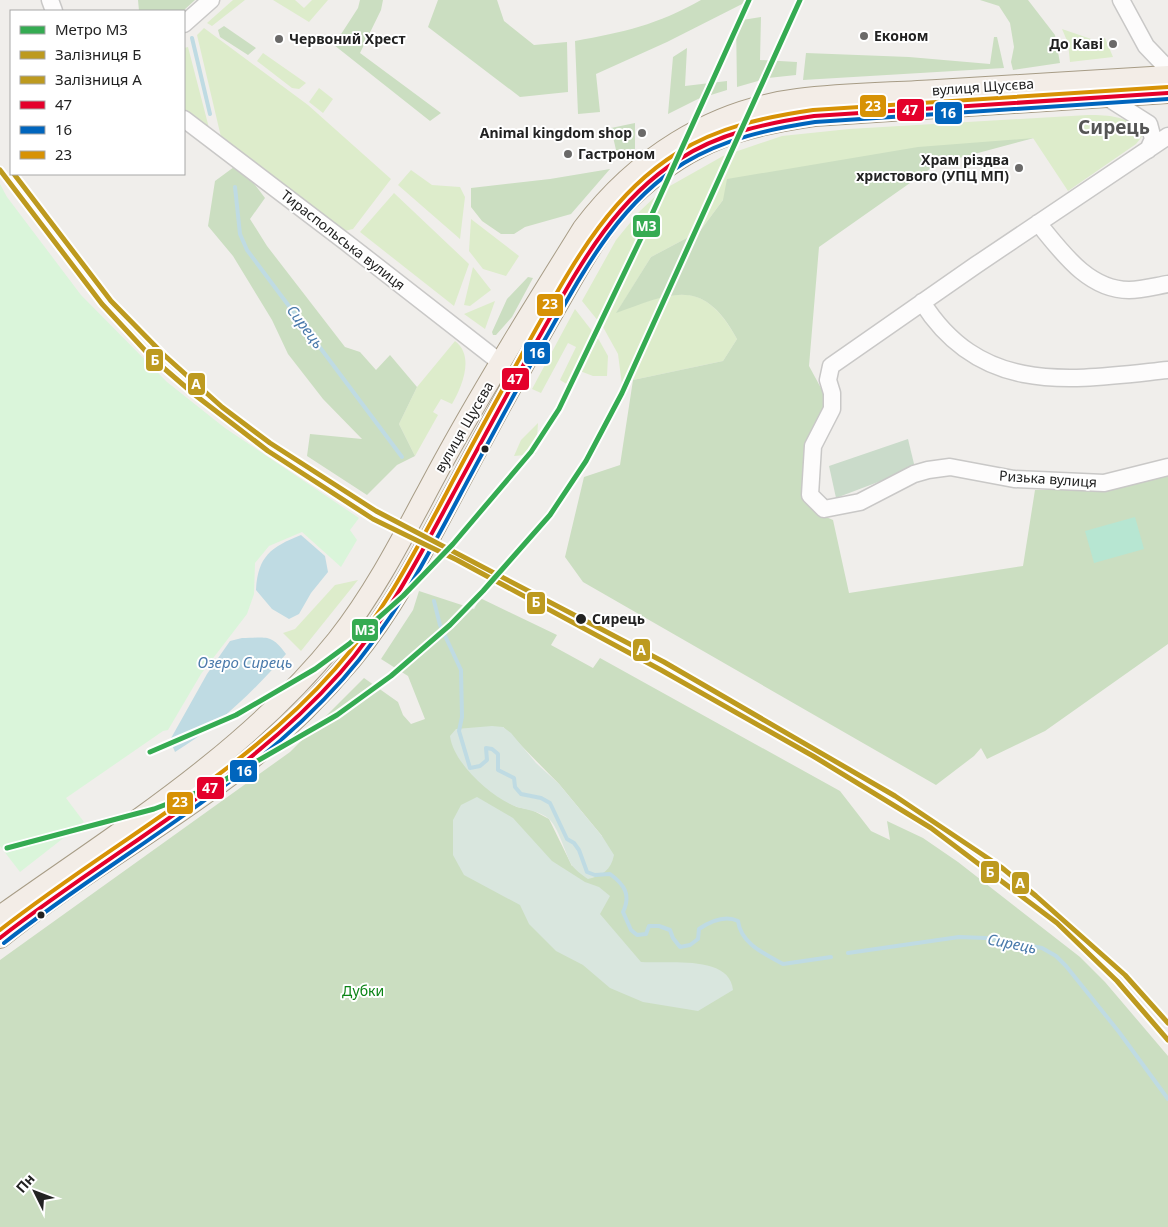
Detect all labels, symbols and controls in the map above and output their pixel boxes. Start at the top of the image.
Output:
legend [10,10,185,175]
text: Метро M3 [55,19,128,39]
place label: Економ [874,26,929,45]
place label: Червоний Хрест [289,29,406,48]
marker: Економ [858,30,870,42]
marker: Червоний Хрест [273,33,285,45]
place label: До Каві [1049,34,1103,53]
marker: До Каві [1107,38,1119,50]
text: Залізниця Б [55,44,141,64]
text: Залізниця A [55,69,142,89]
street label: вулиця Щусєва [931,73,1035,100]
text: 47 [55,94,72,114]
line badge: 23 [859,94,887,118]
text: 23 [865,96,881,115]
line badge: 47 [896,98,925,122]
text: 47 [902,100,918,119]
line badge: 16 [934,101,963,125]
text: 16 [940,103,956,122]
district label: Сирець [1078,114,1150,140]
text: 16 [55,119,72,139]
place label: Animal kingdom shop [480,123,632,142]
marker: Animal kingdom shop [636,127,648,139]
text: 23 [55,144,72,164]
place label: Гастроном [578,144,655,163]
marker: Гастроном [562,148,574,160]
place label: Храм різдва христового (УПЦ МП) [856,150,1009,185]
marker: Храм різдва христового (УПЦ МП) [1013,162,1025,174]
street label: Тираспольська вулиця [277,185,409,294]
line badge: M3 [632,214,661,238]
text: M3 [635,216,657,235]
line badge: 23 [536,293,564,317]
text: 23 [542,294,558,313]
water label: Сирець [283,301,329,352]
line badge: 16 [523,341,551,365]
text: 16 [529,343,545,362]
line badge: Б [145,348,164,372]
text: Б [150,350,160,369]
line badge: 47 [501,367,530,391]
text: 47 [507,369,523,388]
line badge: A [187,372,206,396]
text: A [191,374,201,393]
street label: вулиця Щусєва [430,378,497,476]
unlabelled marker [480,444,490,454]
street label: Ризька вулиця [999,466,1098,491]
line badge: Б [526,591,546,615]
text: Б [531,592,541,611]
place label: Сирець [592,609,645,628]
marker: Сирець [574,612,588,626]
line badge: M3 [351,618,379,642]
text: M3 [354,620,376,639]
line badge: A [632,638,651,662]
text: A [636,640,646,659]
water label: Озеро Сирець [197,652,293,672]
line badge: 16 [229,759,258,783]
text: 16 [236,761,252,780]
line badge: 47 [196,776,225,800]
text: 47 [202,778,218,797]
line badge: 23 [166,791,194,815]
text: 23 [172,792,188,811]
line badge: Б [980,860,1000,884]
text: Б [985,862,995,881]
line badge: A [1011,871,1030,895]
text: A [1015,873,1025,892]
unlabelled marker [36,910,46,920]
water label: Сирець [986,928,1039,958]
park label: Дубки [342,981,384,1000]
north arrow [10,1167,60,1217]
text: Пн [11,1169,39,1197]

